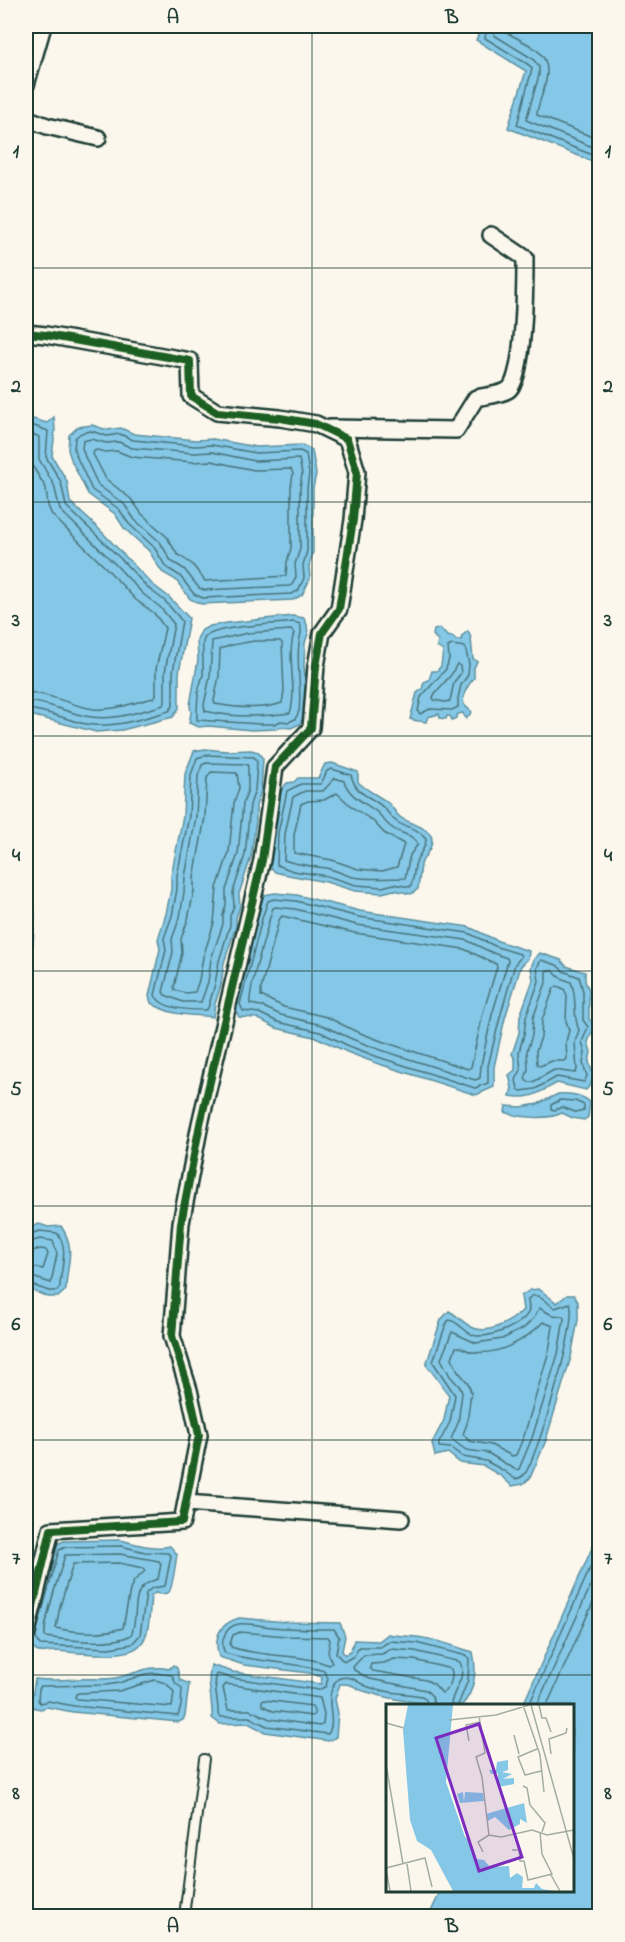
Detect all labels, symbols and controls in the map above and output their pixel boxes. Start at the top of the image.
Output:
text: A [167,4,179,33]
text: B [444,4,459,33]
text: 1 [13,138,20,167]
text: 1 [605,138,612,167]
text: 2 [10,373,21,402]
text: 2 [602,373,613,402]
text: 3 [11,607,20,636]
text: 3 [603,607,612,636]
text: 4 [12,842,21,871]
text: 4 [604,842,613,871]
text: 5 [10,1076,22,1105]
text: 5 [602,1076,614,1105]
text: 6 [12,1311,21,1340]
text: 6 [604,1311,613,1340]
text: 7 [12,1545,21,1574]
text: 7 [604,1545,613,1574]
inset map [386,1704,574,1891]
text: 8 [11,1780,20,1809]
text: 8 [603,1780,612,1809]
text: A [167,1913,179,1942]
text: B [444,1913,459,1942]

